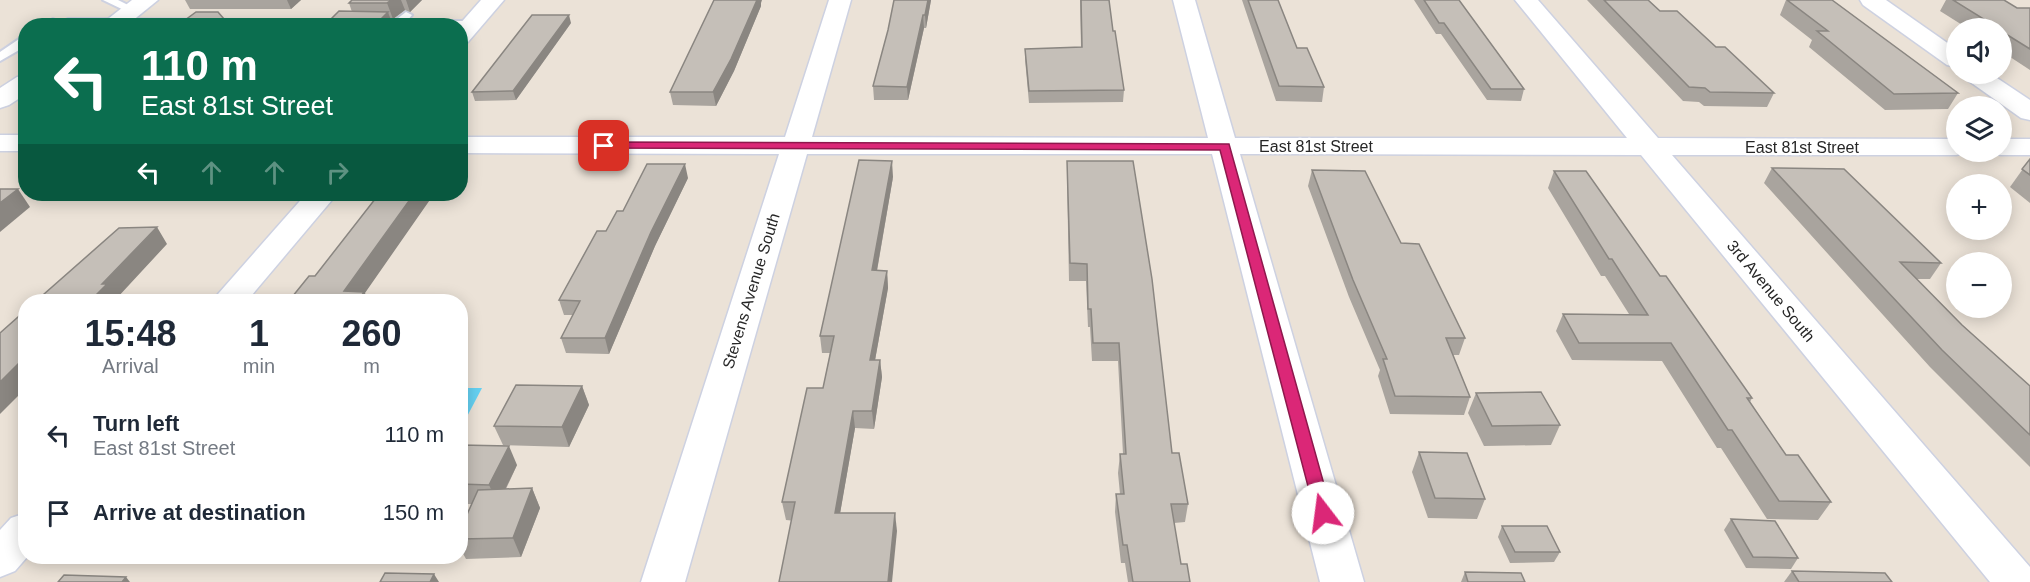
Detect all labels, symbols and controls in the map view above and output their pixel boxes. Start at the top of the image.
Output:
map controls [1946,18,2012,318]
button: sound [1946,18,2012,84]
icon: left [42,42,120,120]
text: 110 m [141,42,258,89]
text: East 81st Street [141,91,333,121]
button: layers [1946,96,2012,162]
pin [578,120,629,171]
icon: arrive [587,129,620,162]
street label: East 81st Street [1259,138,1373,155]
street label: East 81st Street [1745,139,1859,156]
icon: left [132,156,165,189]
icon: ahead [195,156,228,189]
icon: ahead [258,156,291,189]
icon: right [321,156,354,189]
button: + [1946,174,2012,240]
street label: Stevens Avenue South [719,211,783,371]
street label: 3rd Avenue South [1724,237,1818,345]
button: − [1946,252,2012,318]
text: 15:48 [84,313,176,354]
text: 1 [249,313,269,354]
text: 260 [341,313,402,354]
text: Arrival [102,355,159,377]
text: min [243,355,275,377]
text: m [363,355,380,377]
text: Turn left [93,411,179,436]
icon: left [42,419,75,452]
text: 110 m [384,422,444,447]
text: East 81st Street [93,437,235,459]
position arrow [1291,481,1355,545]
icon: arrive [42,497,75,530]
text: Arrive at destination [93,500,306,525]
text: 150 m [383,500,444,525]

